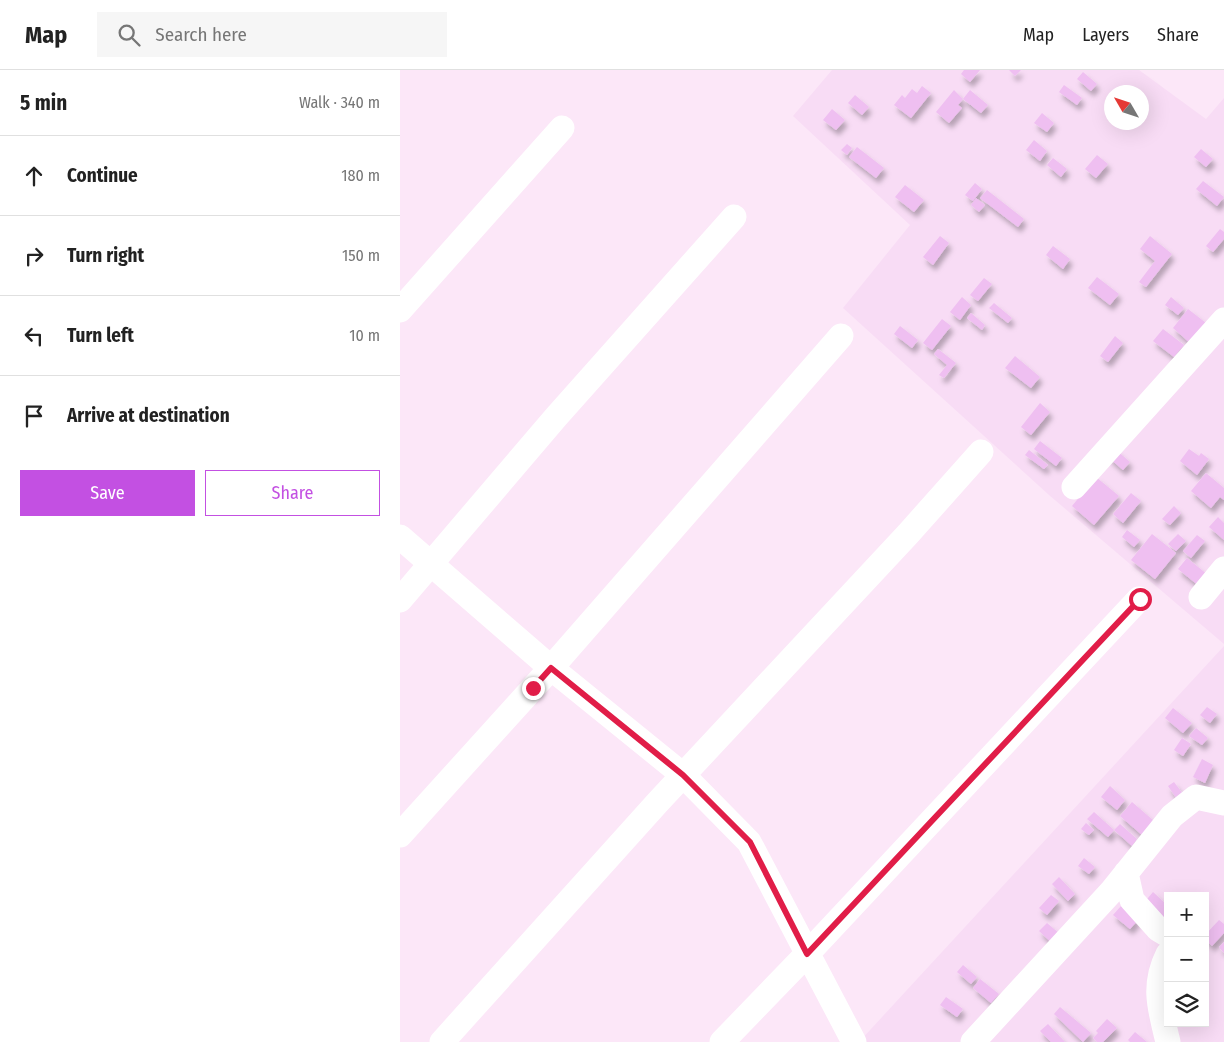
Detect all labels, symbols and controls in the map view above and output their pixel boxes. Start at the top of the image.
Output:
search box [97,12,447,57]
text: Map [25,21,67,49]
icon: search [115,21,143,49]
text: Search here [155,23,247,46]
text: Map [1023,24,1054,46]
text: Layers [1082,24,1129,46]
text: Share [1157,24,1199,46]
north arrow [1104,85,1149,130]
text: 5 min [20,90,67,116]
text: Walk · 340 m [299,93,380,112]
icon: ahead [20,162,48,190]
text: Continue [67,164,138,187]
text: 180 m [341,166,380,185]
icon: right [20,242,48,270]
text: Turn right [67,244,144,267]
text: 150 m [342,246,380,265]
icon: left [20,322,48,350]
text: Turn left [67,324,134,347]
text: 10 m [349,326,380,345]
icon: arrive [20,402,48,430]
text: Arrive at destination [67,404,230,427]
button: Save [20,470,195,516]
button: Share [205,470,380,516]
route start [1129,588,1152,611]
route end [522,677,545,700]
map controls [1164,892,1209,1027]
button: + [1164,892,1209,937]
button: − [1164,937,1209,982]
button: layers [1164,982,1209,1027]

